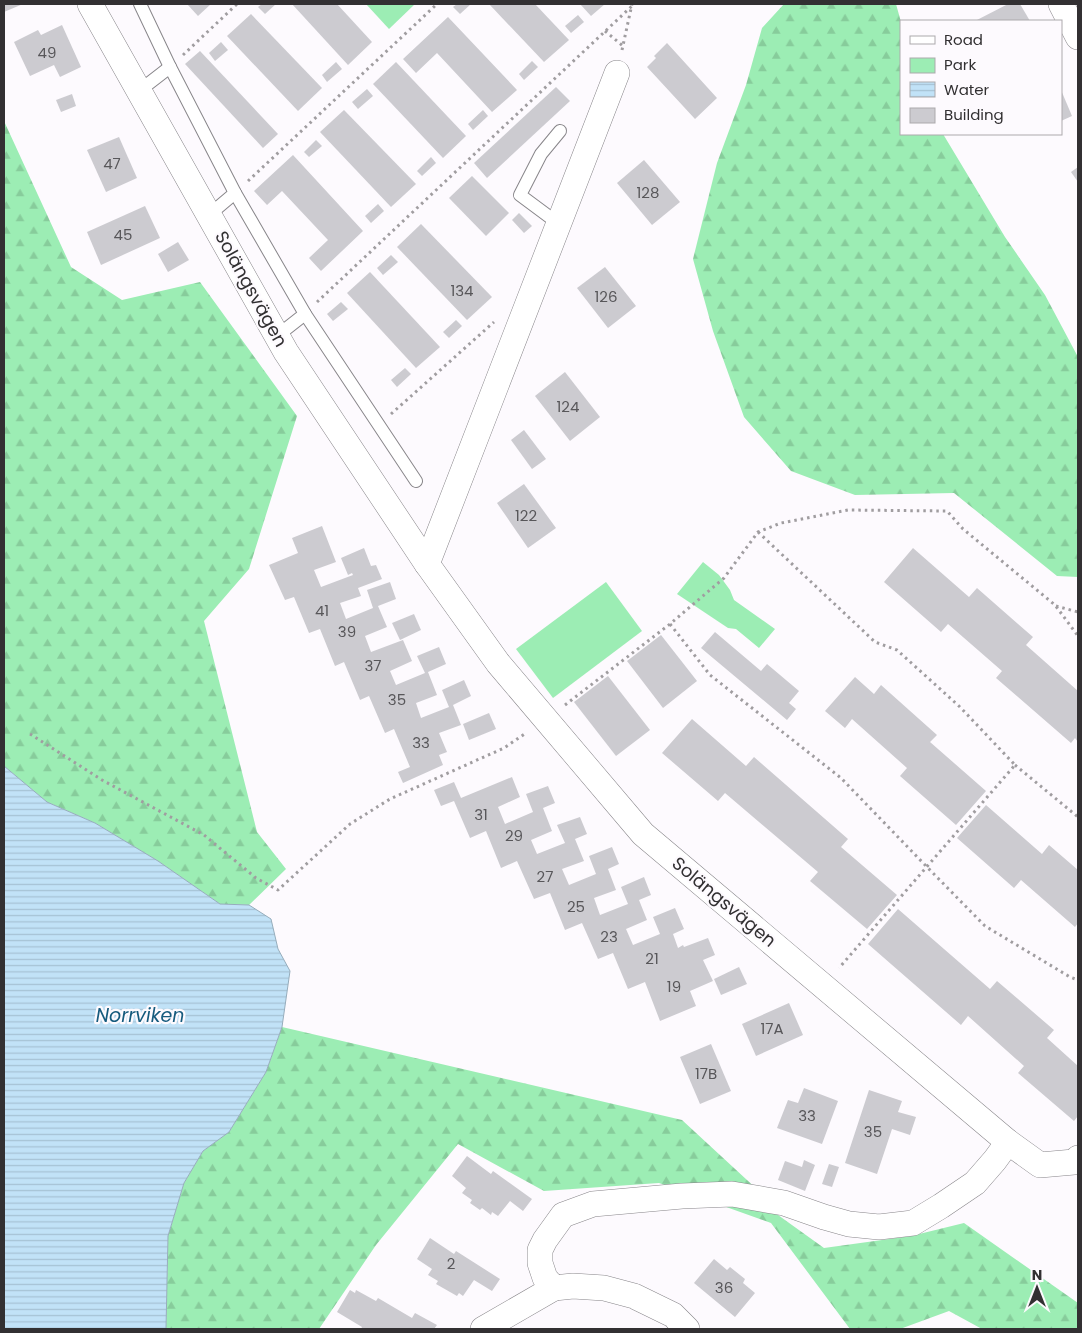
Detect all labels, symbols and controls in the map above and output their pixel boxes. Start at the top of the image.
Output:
legend [900,20,1062,135]
text: Road [944,29,983,50]
house number: 49 [38,42,56,63]
text: Park [944,54,976,75]
text: Water [944,79,990,100]
text: Building [944,104,1004,125]
house number: 47 [103,153,121,174]
house number: 128 [637,182,659,203]
house number: 45 [114,224,132,245]
street label: Solängsvägen [209,226,294,351]
house number: 134 [450,280,474,301]
house number: 126 [595,286,617,307]
house number: 124 [557,396,579,417]
house number: 122 [515,505,537,526]
house number: 41 [315,600,329,621]
house number: 39 [338,621,356,642]
house number: 37 [364,655,382,676]
house number: 35 [388,689,406,710]
house number: 33 [412,732,430,753]
house number: 31 [474,804,488,825]
house number: 29 [505,825,523,846]
street label: Solängsvägen [667,851,782,953]
house number: 27 [537,866,553,887]
house number: 25 [567,896,585,917]
house number: 23 [600,926,618,947]
house number: 21 [645,948,659,969]
house number: 19 [667,976,681,997]
water label: Norrviken [96,1002,184,1029]
house number: 17A [760,1018,784,1039]
house number: 17B [695,1063,717,1084]
house number: 33 [798,1105,816,1126]
house number: 35 [864,1121,882,1142]
house number: 2 [447,1253,455,1274]
north arrow [1012,1263,1062,1313]
text: N [1032,1265,1042,1285]
house number: 36 [715,1277,733,1298]

